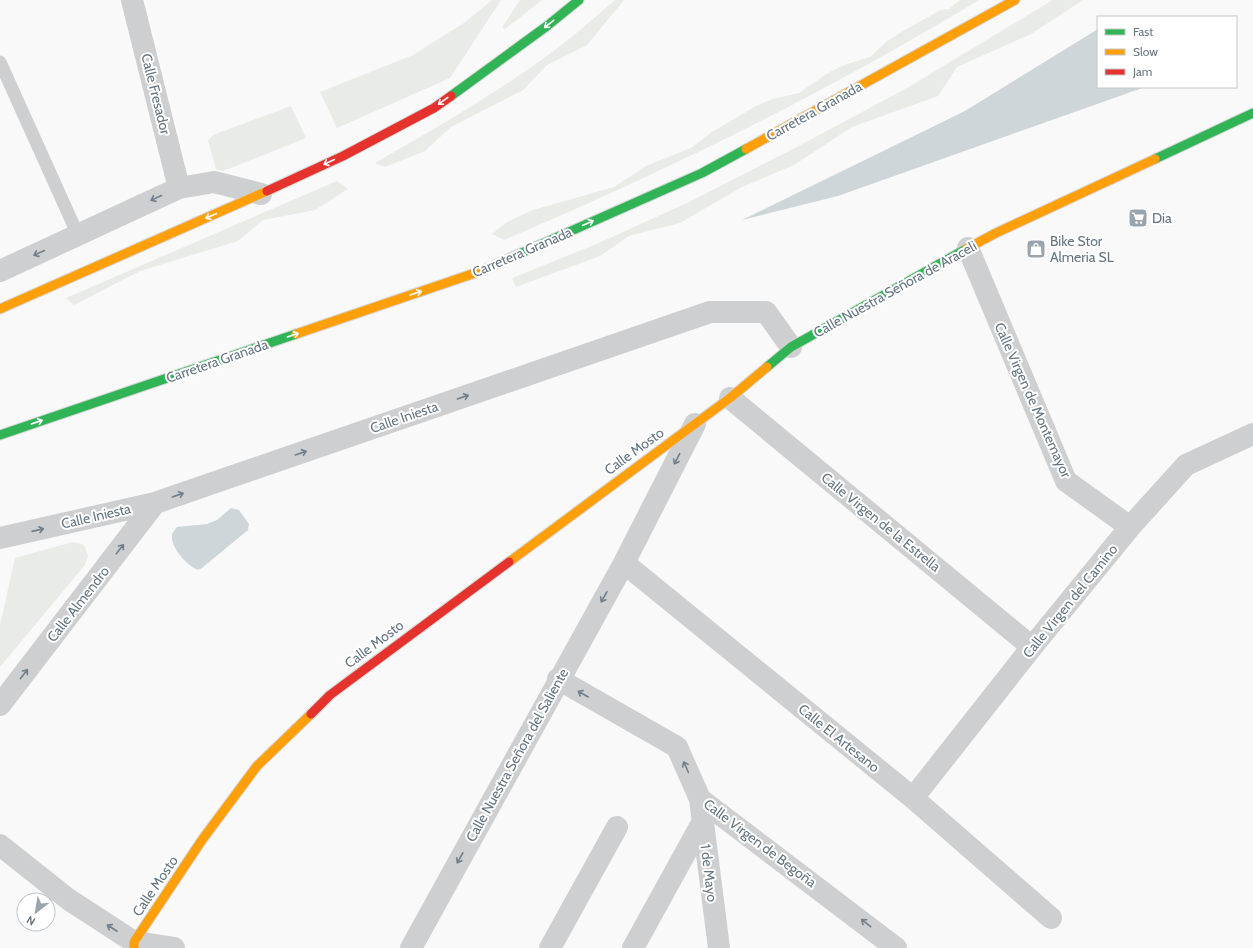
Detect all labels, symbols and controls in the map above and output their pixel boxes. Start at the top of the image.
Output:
legend [1097,16,1237,88]
one-way arrow [543,20,554,29]
text: Fast [1133,24,1153,39]
text: Slow [1133,44,1158,59]
street label: Calle Fresador [137,52,175,137]
text: Jam [1132,64,1152,79]
street label: Carretera Granada [763,77,865,145]
one-way arrow [438,97,449,105]
one-way arrow [323,159,335,166]
one-way arrow [151,195,163,202]
supermarket icon: Dia [1127,207,1149,229]
place label: Dia [1152,209,1172,227]
one-way arrow [205,213,217,220]
one-way arrow [581,219,593,227]
street label: Carretera Granada [469,223,575,281]
place label: Bike Stor Almeria SL [1050,232,1114,266]
street label: Calle Nuestra Señora de Araceli [810,237,980,341]
shop icon: Bike Stor Almeria SL [1025,238,1047,260]
one-way arrow [33,250,45,257]
one-way arrow [409,289,422,296]
street label: Calle Virgen de Montemayor [991,320,1076,481]
one-way arrow [286,331,298,339]
street label: Carretera Granada [164,335,271,387]
one-way arrow [457,392,469,400]
street label: Calle Iniesta [368,397,441,437]
one-way arrow [31,418,43,426]
street label: Calle Mosto [601,423,668,479]
one-way arrow [294,448,306,456]
one-way arrow [673,452,680,464]
street label: Calle Virgen de la Estrella [818,468,944,576]
one-way arrow [171,491,184,498]
street label: Calle Iniesta [59,499,133,533]
one-way arrow [31,525,44,533]
street label: Calle Virgen del Camino [1019,540,1122,662]
one-way arrow [116,543,125,554]
street label: Calle Almendro [43,562,113,645]
one-way arrow [600,591,608,603]
street label: Calle Mosto [341,616,407,672]
street label: Calle Nuestra Señora del Saliente [462,665,572,845]
one-way arrow [20,668,28,679]
one-way arrow [577,689,589,697]
street label: Calle El Artesano [795,700,883,776]
one-way arrow [682,762,689,774]
street label: Calle Virgen de Begoña [700,795,820,891]
street label: 1 de Mayo [697,843,722,903]
street label: Calle Mosto [128,852,182,920]
one-way arrow [456,852,464,864]
north arrow [16,892,56,932]
text: N [24,913,38,929]
one-way arrow [860,919,871,928]
one-way arrow [107,924,118,932]

